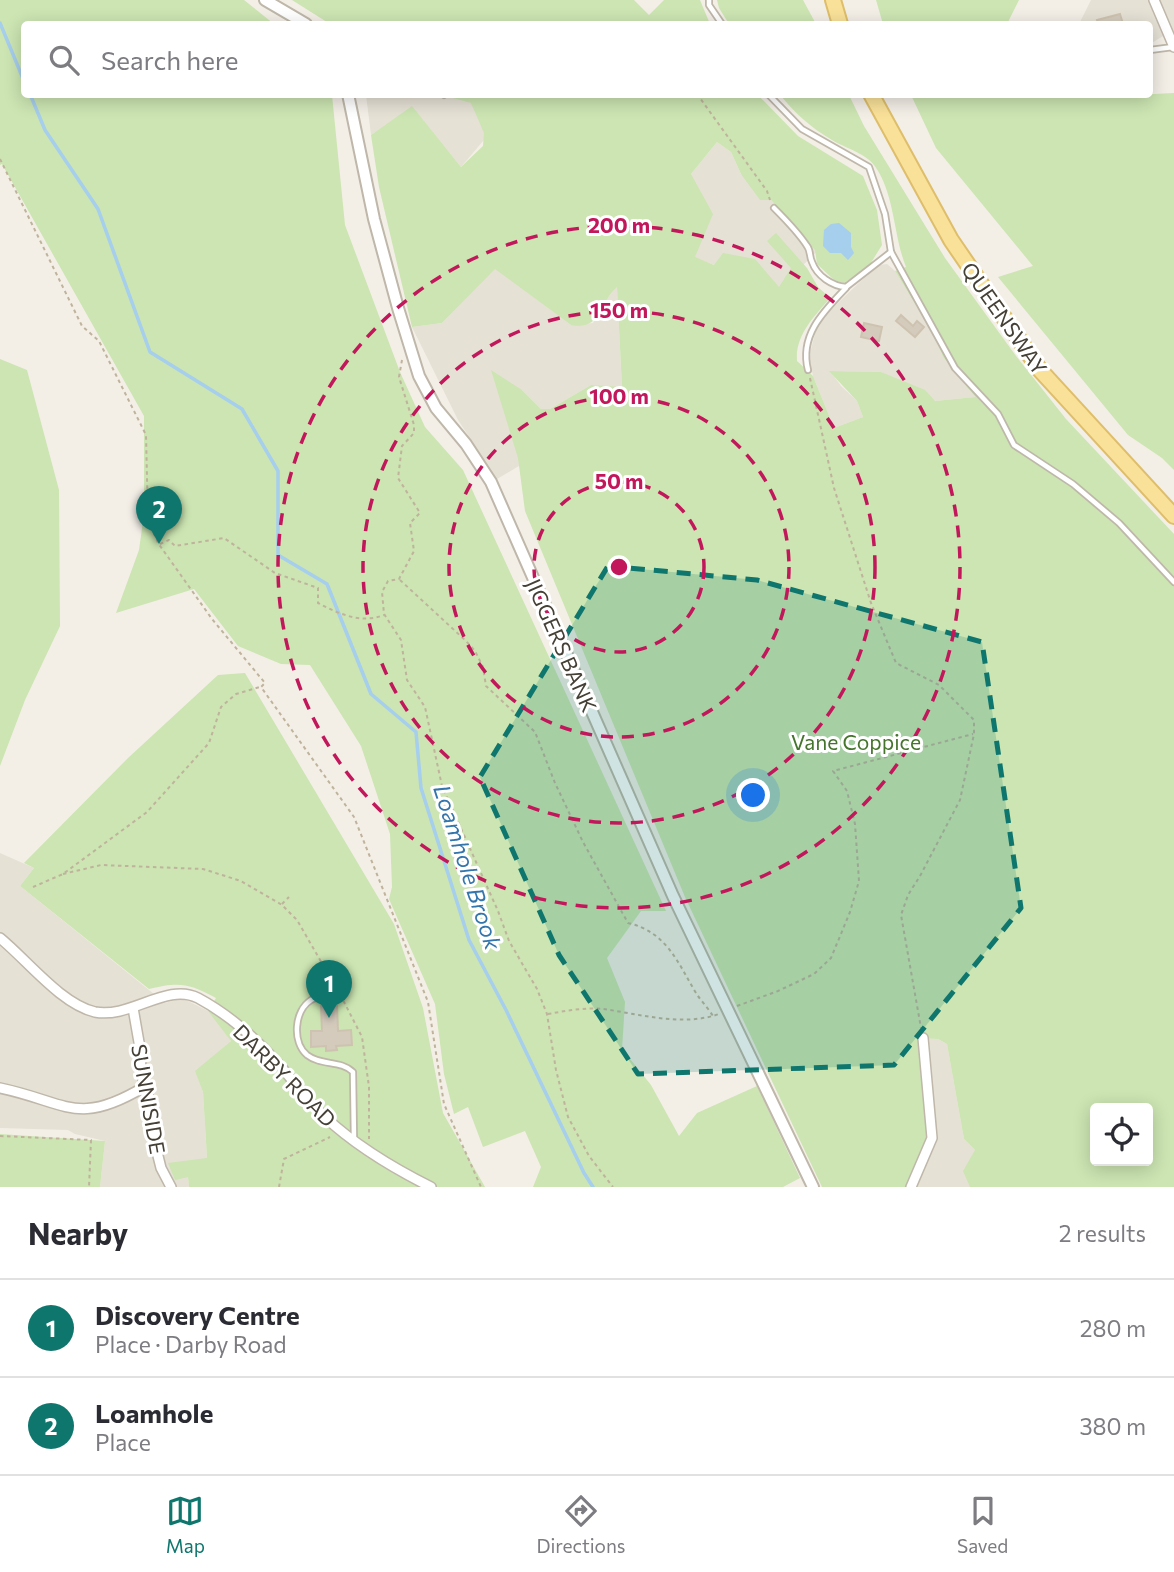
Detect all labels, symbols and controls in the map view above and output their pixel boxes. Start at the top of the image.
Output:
search box [21,21,1153,98]
icon: search [45,41,83,79]
text: Search here [101,44,239,75]
text: 200 m [588,212,650,237]
street label: QUEENSWAY [957,257,1053,379]
text: 150 m [590,297,648,322]
text: 100 m [589,383,649,408]
text: 50 m [595,468,643,493]
pin: 2 [136,486,182,544]
centre of rings [607,555,631,579]
street label: JIGGERS BANK [521,574,603,716]
park label: Vane Coppice [791,729,921,754]
your location [736,778,770,812]
water label: Loamhole Brook [428,781,508,954]
pin: 1 [306,960,352,1018]
street label: DARBY ROAD [229,1019,341,1131]
street label: SUNNISIDE [127,1042,171,1156]
map controls [1090,1103,1153,1166]
button: locate [1090,1103,1153,1166]
text: Nearby [28,1214,128,1251]
text: 2 results [1059,1219,1146,1247]
text: Discovery Centre [95,1299,300,1330]
text: 1 [46,1314,56,1342]
text: 280 m [1080,1314,1146,1342]
text: Place · Darby Road [95,1330,287,1358]
text: Loamhole [95,1397,213,1428]
text: 2 [44,1412,58,1440]
text: 380 m [1079,1412,1146,1440]
text: Place [95,1428,151,1456]
tab: Map [166,1492,205,1557]
tab: Directions [536,1492,626,1557]
tab: Saved [957,1492,1008,1557]

